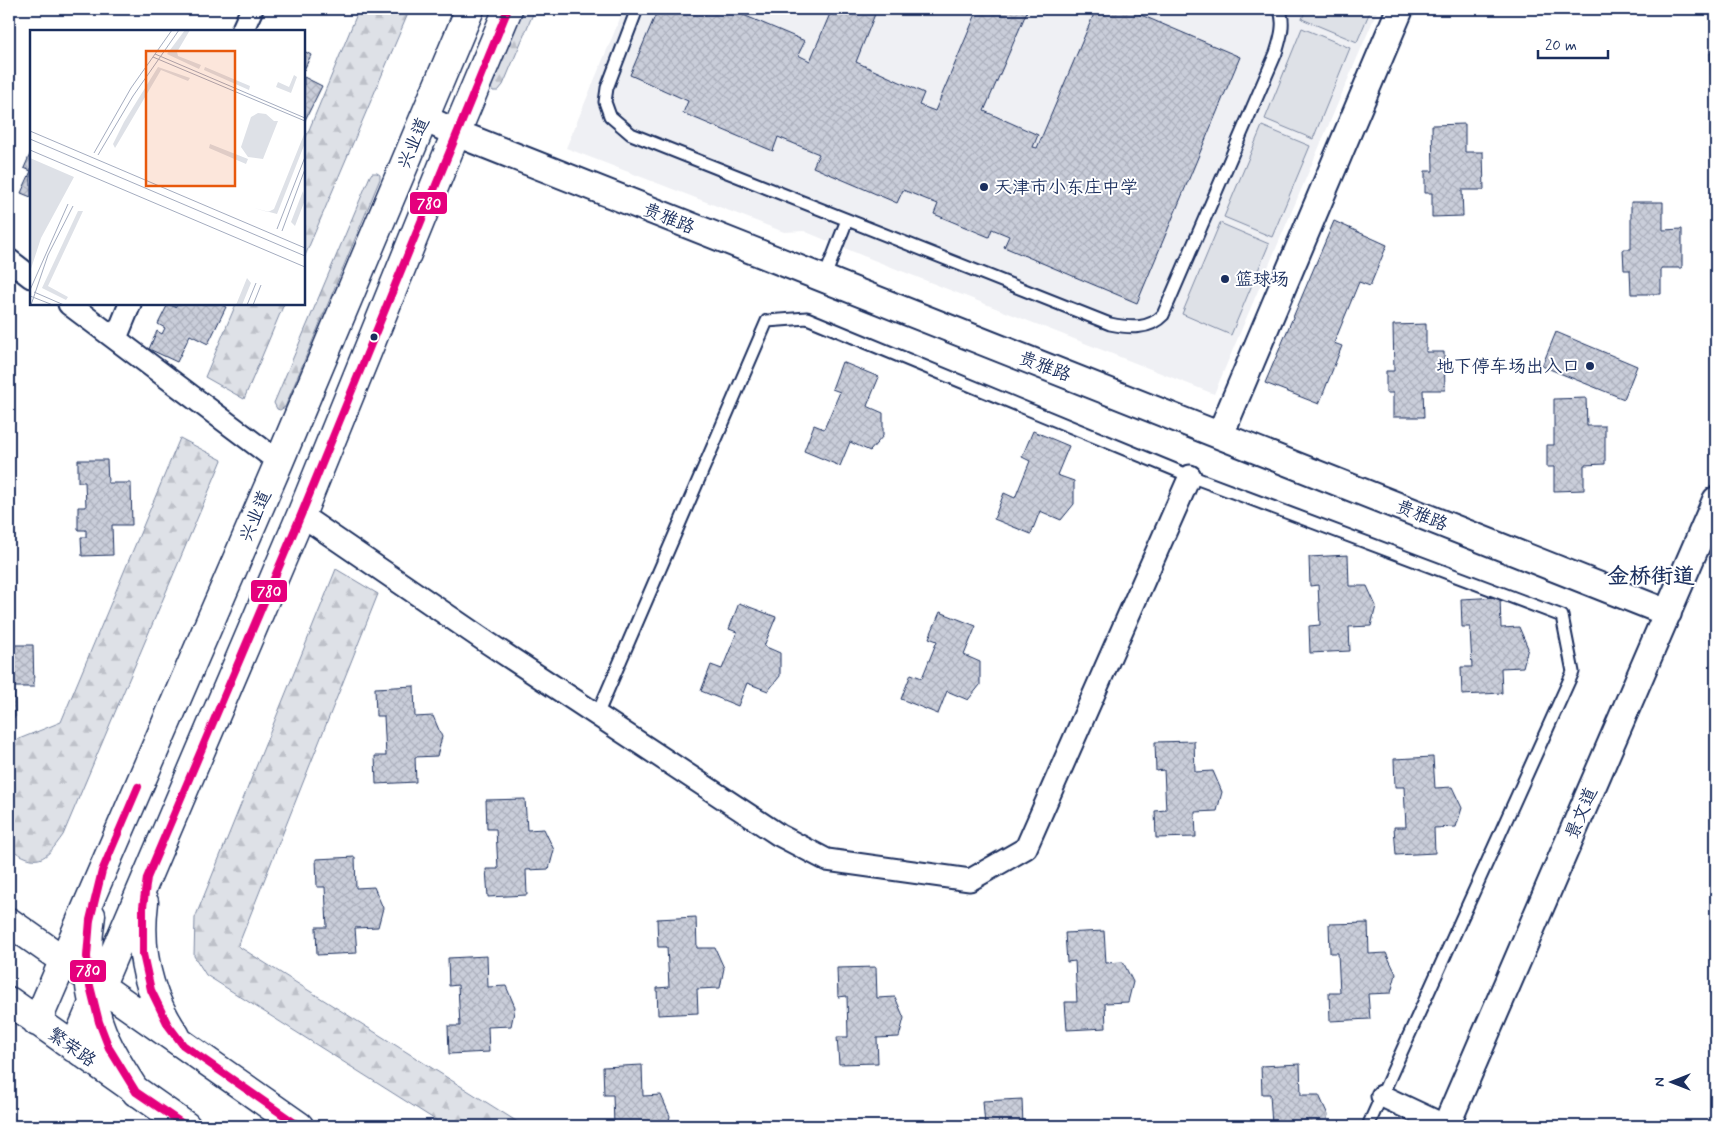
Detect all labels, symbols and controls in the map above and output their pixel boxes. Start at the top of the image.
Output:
scale bar [1538,28,1608,60]
inset map [30,30,305,305]
text: 20 m [1545,36,1577,56]
street label: 兴业道 [392,114,436,173]
place label: 天津市小东庄中学 [994,176,1138,200]
marker: 天津市小东庄中学 [978,181,990,193]
line badge: 780 [409,191,448,215]
text: 780 [417,195,441,213]
street label: 贵雅路 [639,198,698,240]
place label: 篮球场 [1235,268,1289,292]
marker: 篮球场 [1219,273,1231,285]
unlabelled marker [369,332,379,342]
street label: 贵雅路 [1015,346,1074,388]
place label: 地下停车场出入口 [1436,355,1580,379]
marker: 地下停车场出入口 [1584,360,1596,372]
street label: 兴业道 [234,487,278,546]
street label: 贵雅路 [1392,495,1451,537]
district label: 金桥街道 [1607,563,1695,591]
line badge: 780 [250,579,288,603]
text: 780 [257,583,281,601]
street label: 景文道 [1560,784,1604,843]
line badge: 780 [69,959,107,983]
text: 780 [76,962,100,980]
street label: 繁荣路 [42,1023,100,1073]
north arrow [1648,1058,1698,1108]
text: N [1651,1077,1669,1087]

